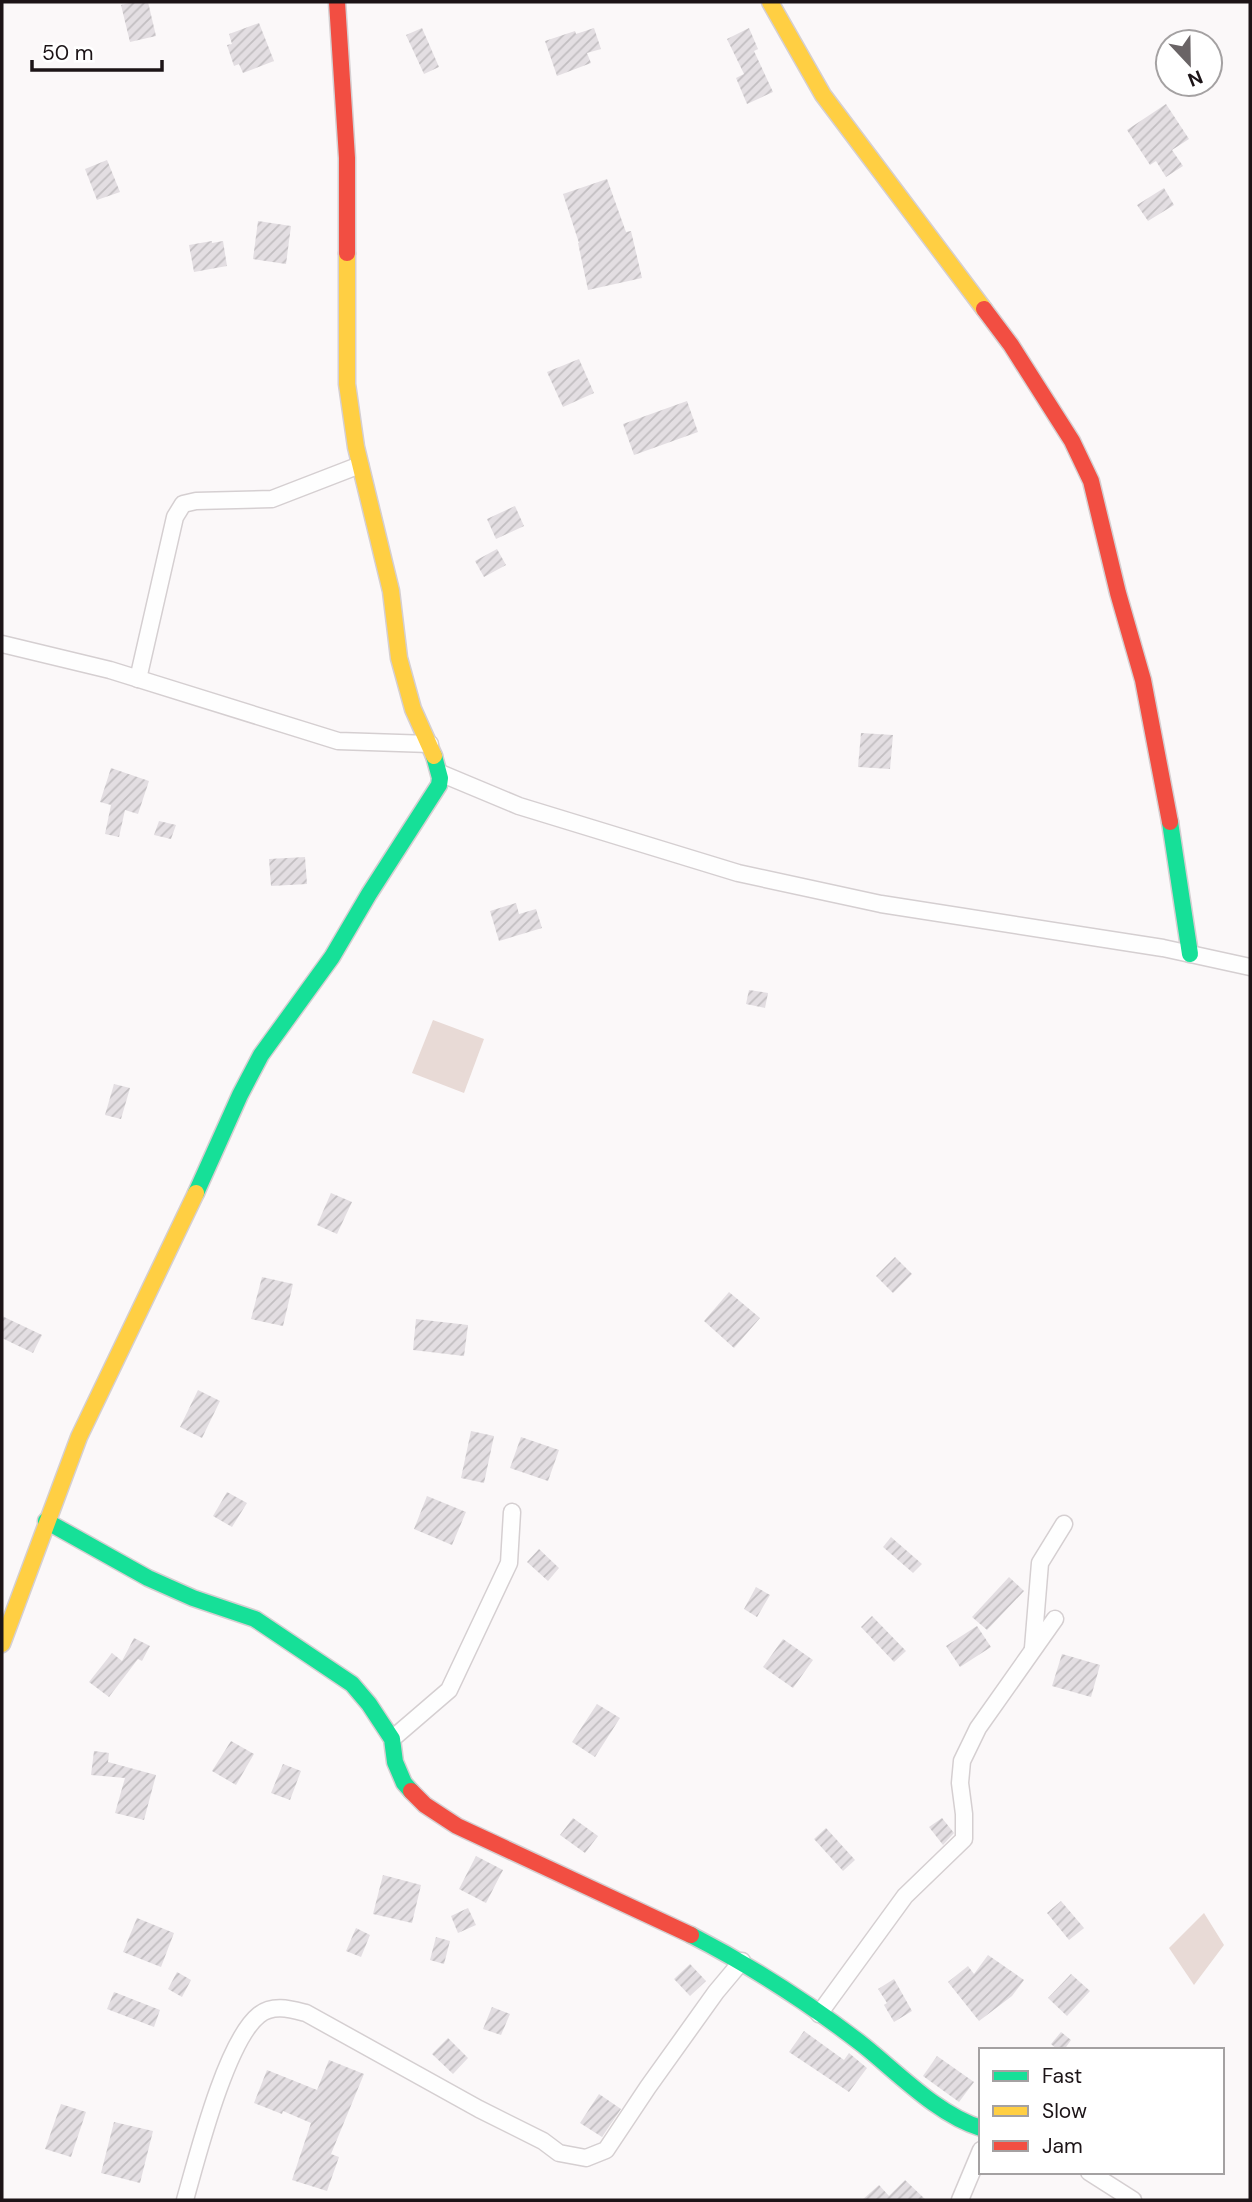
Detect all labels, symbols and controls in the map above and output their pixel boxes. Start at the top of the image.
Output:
scale bar [32,28,161,72]
north arrow [1154,28,1224,98]
text: 50 m [42,39,93,67]
text: N [1184,64,1206,92]
legend [979,2048,1224,2174]
text: Fast [1042,2062,1082,2090]
text: Slow [1042,2097,1087,2125]
text: Jam [1042,2132,1083,2160]

